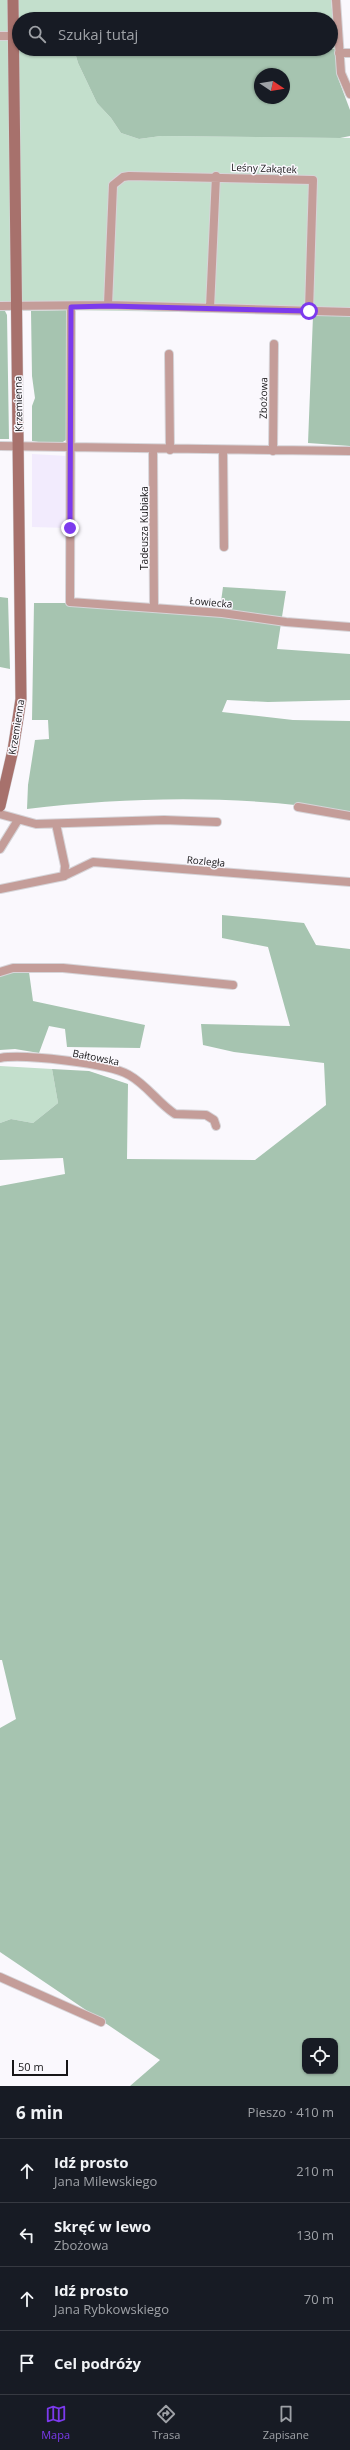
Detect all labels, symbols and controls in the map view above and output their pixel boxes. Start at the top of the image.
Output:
search box [12,12,338,56]
icon: search [26,23,48,45]
text: Szukaj tutaj [58,24,138,44]
north arrow [254,68,290,104]
street label: Leśny Zakątek [231,160,298,176]
route start [300,302,318,320]
street label: Krzemienna [11,376,25,432]
street label: Zbożowa [256,377,270,419]
street label: Tadeusza Kubiaka [137,486,151,570]
route end [61,519,79,537]
street label: Łowiecka [189,593,233,611]
street label: Krzemienna [5,698,27,756]
street label: Rozległa [186,852,226,870]
street label: Bałtowska [71,1046,121,1068]
map controls [302,2038,338,2074]
button: locate [302,2038,338,2074]
scale bar [12,2058,68,2077]
text: 50 m [18,2059,44,2074]
text: 6 min [16,2101,63,2124]
text: Pieszo · 410 m [248,2103,334,2121]
text: Idź prosto [54,2152,129,2172]
icon: ahead [16,2160,38,2182]
text: 210 m [296,2162,334,2180]
text: Jana Milewskiego [54,2172,157,2190]
text: Skręć w lewo [54,2216,151,2236]
icon: left [16,2224,38,2246]
text: 130 m [296,2226,334,2244]
text: Zbożowa [54,2236,108,2254]
text: Idź prosto [54,2280,129,2300]
icon: ahead [16,2288,38,2310]
text: 70 m [304,2290,334,2308]
text: Jana Rybkowskiego [54,2300,169,2318]
icon: arrive [16,2352,38,2374]
text: Cel podróży [54,2353,141,2373]
tab: Mapa [41,2403,70,2442]
tab: Trasa [152,2403,180,2442]
tab: Zapisane [263,2403,309,2442]

